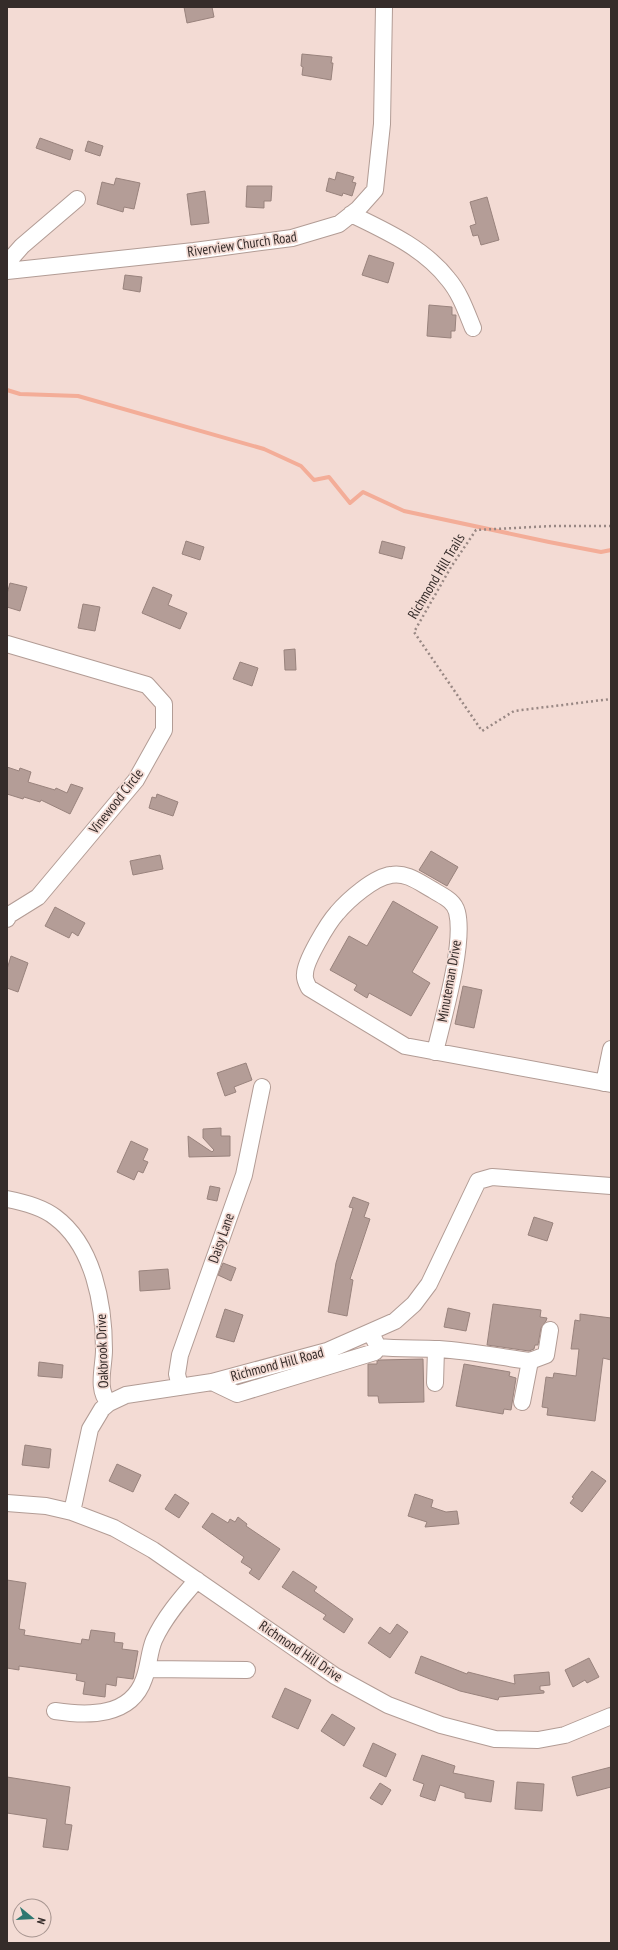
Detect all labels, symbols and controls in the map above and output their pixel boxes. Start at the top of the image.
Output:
street label: Riverview Church Road [186,227,298,261]
street label: Richmond Hill Trails [403,530,469,622]
street label: Vinewood Circle [84,765,147,838]
street label: Minuteman Drive [433,938,465,1023]
street label: Daisy Lane [204,1210,238,1265]
street label: Oakbrook Drive [92,1313,112,1388]
street label: Richmond Hill Road [229,1343,325,1385]
street label: Richmond Hill Drive [256,1616,346,1686]
north arrow [12,1898,52,1938]
text: N [34,1916,49,1926]

